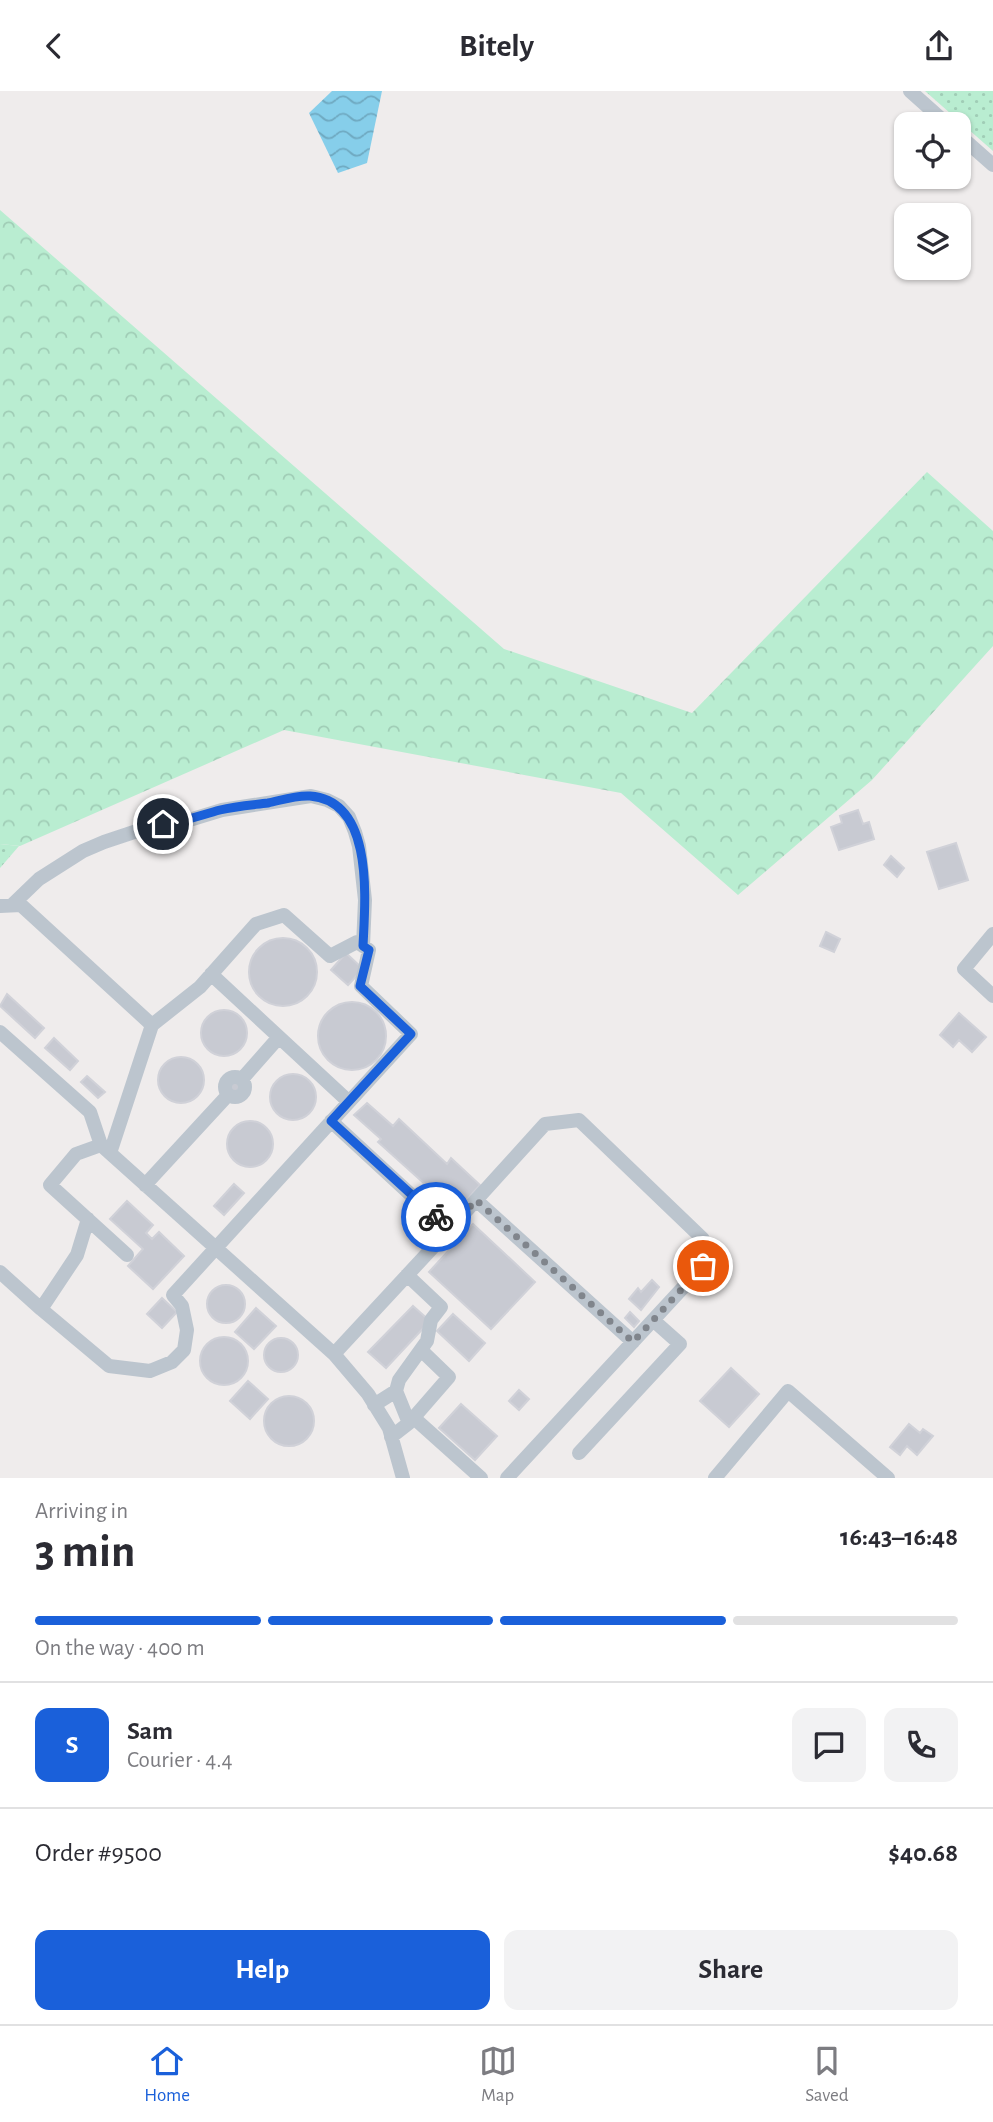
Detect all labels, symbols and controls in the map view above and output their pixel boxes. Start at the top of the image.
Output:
icon: back [35,27,73,65]
icon: share [920,27,958,65]
text: Bitely [459,30,534,62]
map controls [894,112,971,280]
button: locate [894,112,971,189]
button: layers [894,203,971,280]
pin [133,794,193,854]
icon: home [144,805,182,843]
courier [401,1182,471,1252]
icon: bike [417,1198,455,1236]
pin [673,1236,733,1296]
icon: bag [684,1247,722,1285]
text: Arriving in [35,1500,128,1523]
text: 16:43–16:48 [840,1524,958,1550]
text: 3 min [35,1529,135,1575]
text: On the way · 400 m [35,1637,205,1660]
button: chat [792,1708,866,1782]
button: phone [884,1708,958,1782]
text: Sam [127,1718,173,1744]
text: S [66,1732,78,1758]
text: Courier · 4.4 [127,1749,233,1772]
text: Order #9500 [35,1840,162,1866]
text: $40.68 [888,1840,958,1866]
button: Help [35,1930,490,2010]
button: Share [504,1930,958,2010]
tab: Home [144,2042,190,2107]
tab: Map [479,2042,517,2107]
tab: Saved [805,2042,849,2107]

